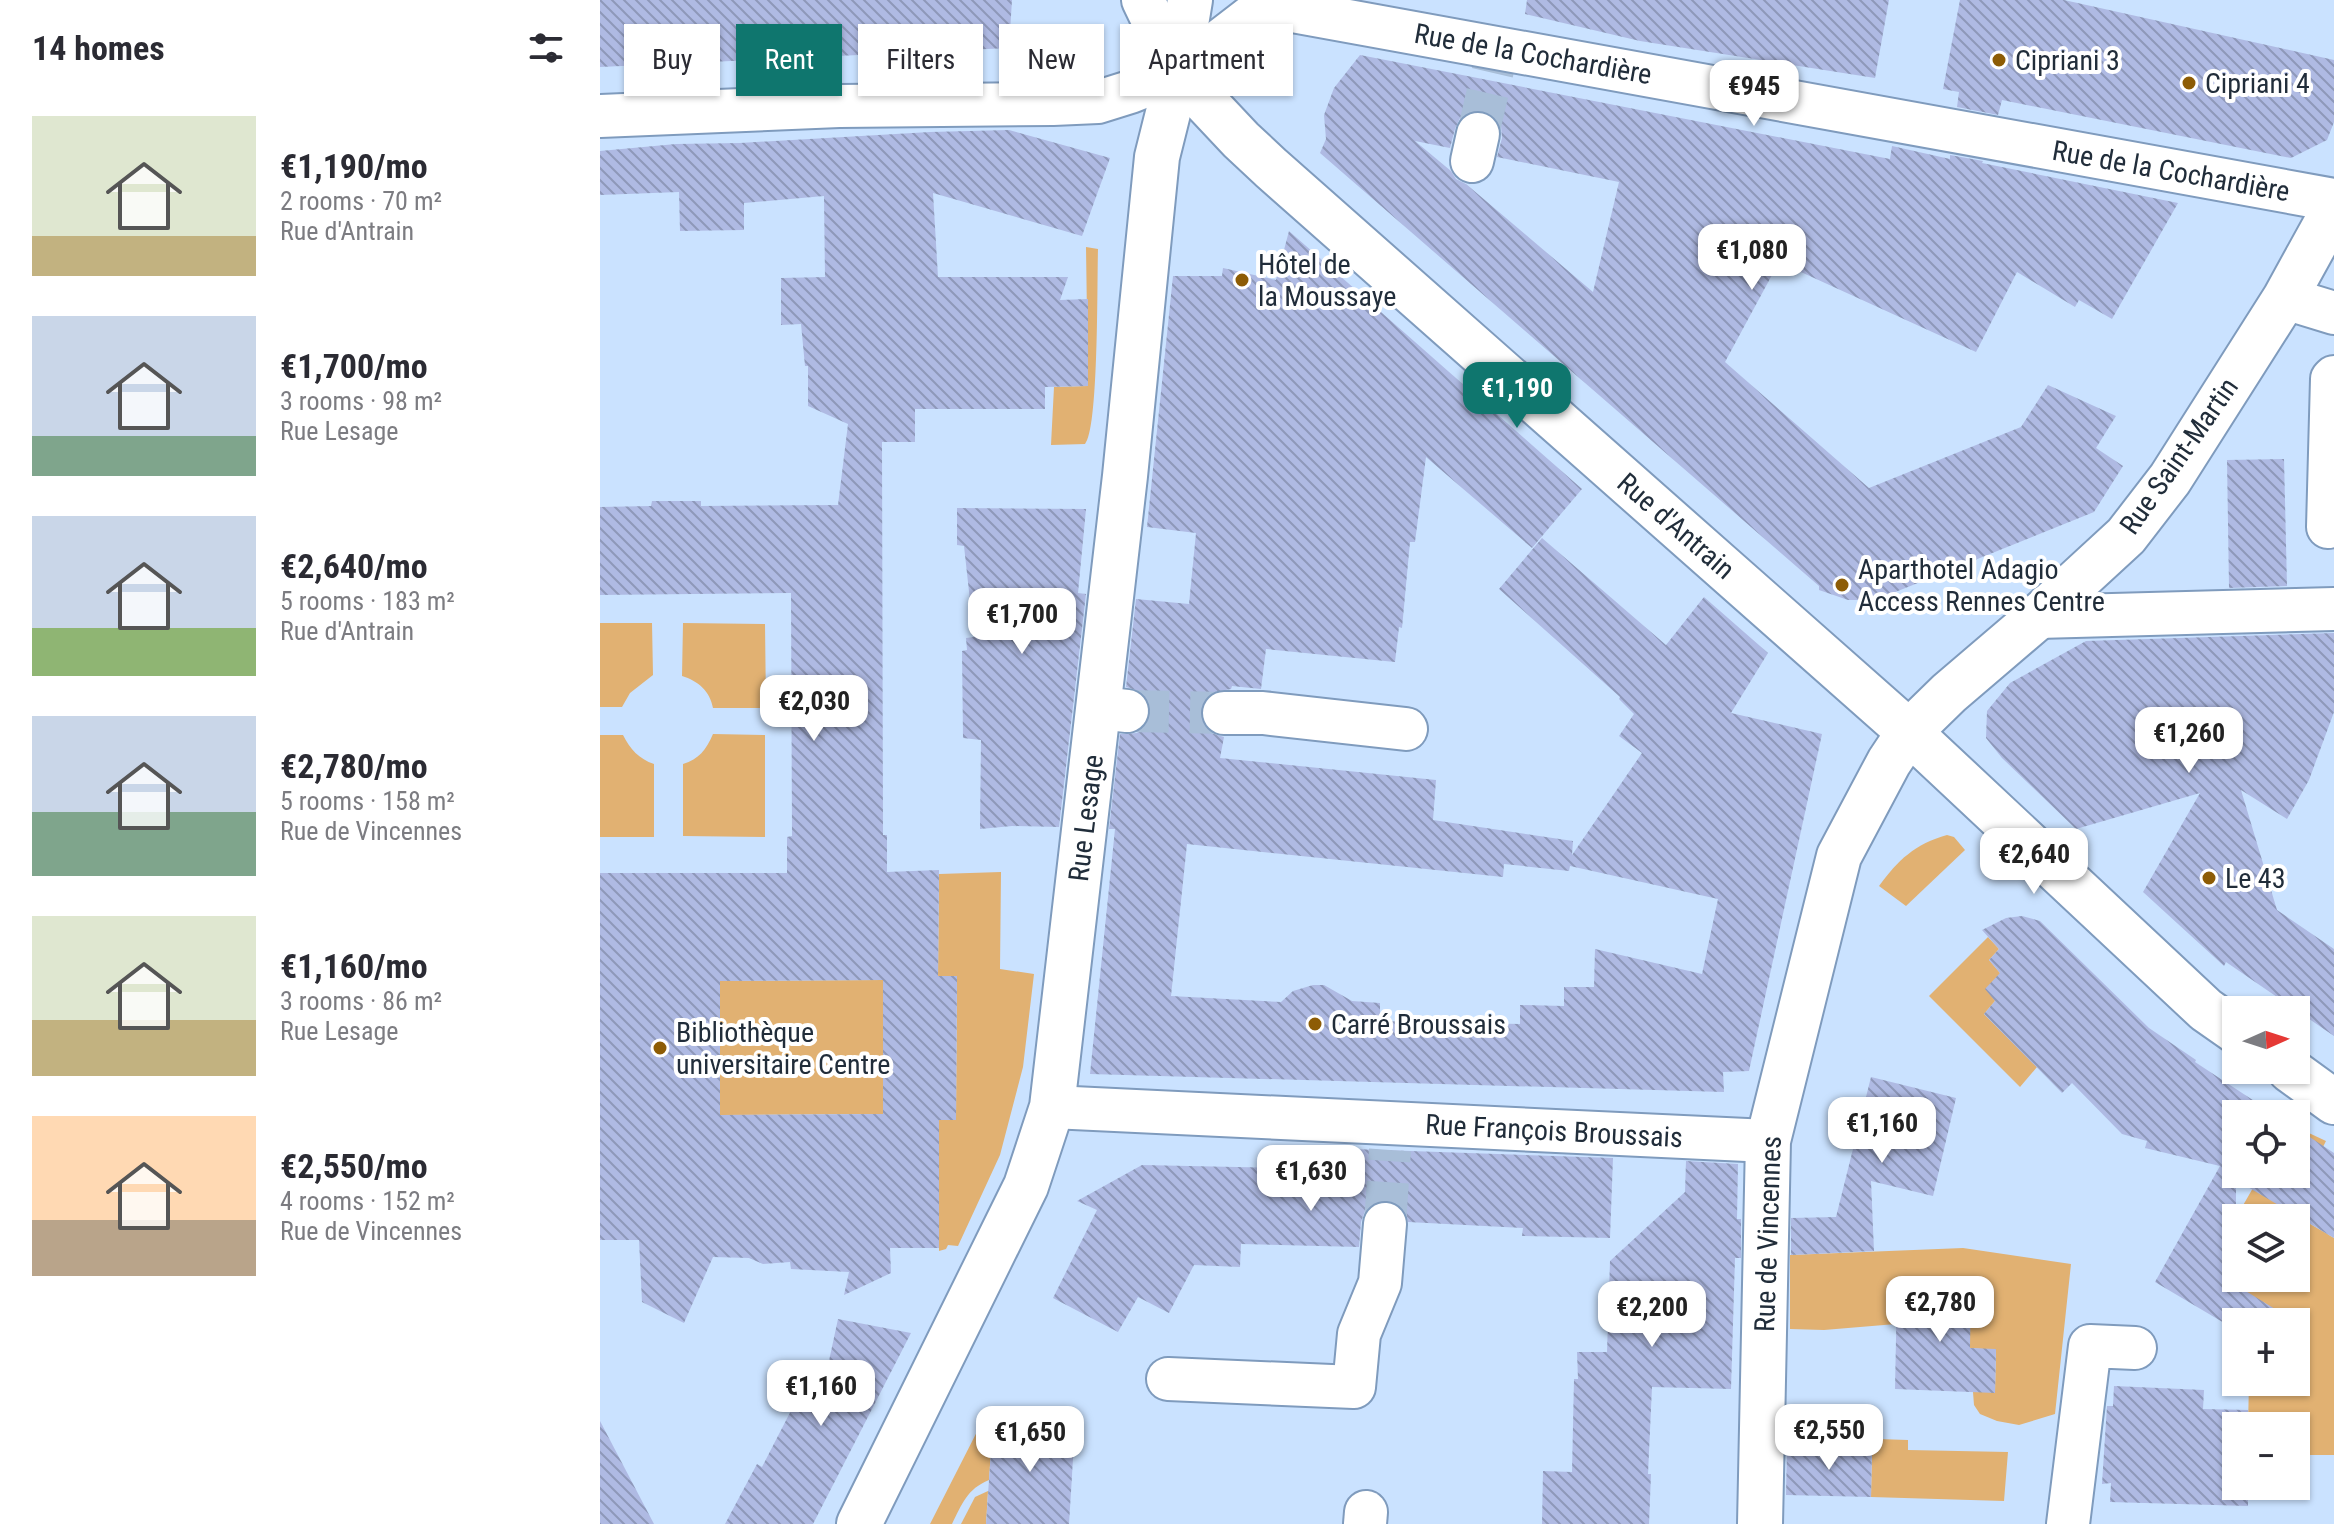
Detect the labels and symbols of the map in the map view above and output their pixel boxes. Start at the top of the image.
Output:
street label: Rue de la Cochardière [1412,17,1654,91]
place label: Cipriani 3 [2015,44,2120,77]
marker: Cipriani 3 [1990,51,2008,69]
pin: €945 [1707,60,1801,128]
place label: Cipriani 4 [2205,67,2310,100]
marker: Cipriani 4 [2180,74,2198,92]
street label: Rue de la Cochardière [2050,134,2292,208]
pin: €1,080 [1687,224,1817,292]
place label: Hôtel de la Moussaye [1258,248,1396,313]
marker: Hôtel de la Moussaye [1233,271,1251,289]
pin: €1,190 [1452,362,1582,430]
street label: Rue Saint-Martin [2113,372,2245,540]
street label: Rue d'Antrain [1611,466,1741,586]
place label: Aparthotel Adagio Access Rennes Centre [1858,553,2105,618]
marker: Aparthotel Adagio Access Rennes Centre [1833,576,1851,594]
pin: €1,700 [957,588,1087,656]
pin: €2,030 [749,675,879,743]
pin: €1,260 [2124,707,2254,775]
street label: Rue Lesage [1062,753,1110,883]
pin: €2,640 [1969,828,2099,896]
place label: Le 43 [2225,862,2286,895]
marker: Le 43 [2200,869,2218,887]
north arrow [2222,996,2310,1084]
place label: Carré Broussais [1331,1008,1506,1041]
marker: Carré Broussais [1306,1015,1324,1033]
place label: Bibliothèque universitaire Centre [676,1016,890,1081]
marker: Bibliothèque universitaire Centre [651,1039,669,1057]
pin: €1,160 [1817,1097,1947,1165]
street label: Rue François Broussais [1424,1108,1684,1154]
street label: Rue de Vincennes [1748,1135,1788,1333]
pin: €1,630 [1246,1145,1376,1213]
pin: €2,780 [1875,1276,2005,1344]
pin: €2,200 [1587,1281,1717,1349]
pin: €1,160 [756,1360,886,1428]
pin: €2,550 [1764,1404,1894,1472]
pin: €1,650 [965,1406,1095,1474]

